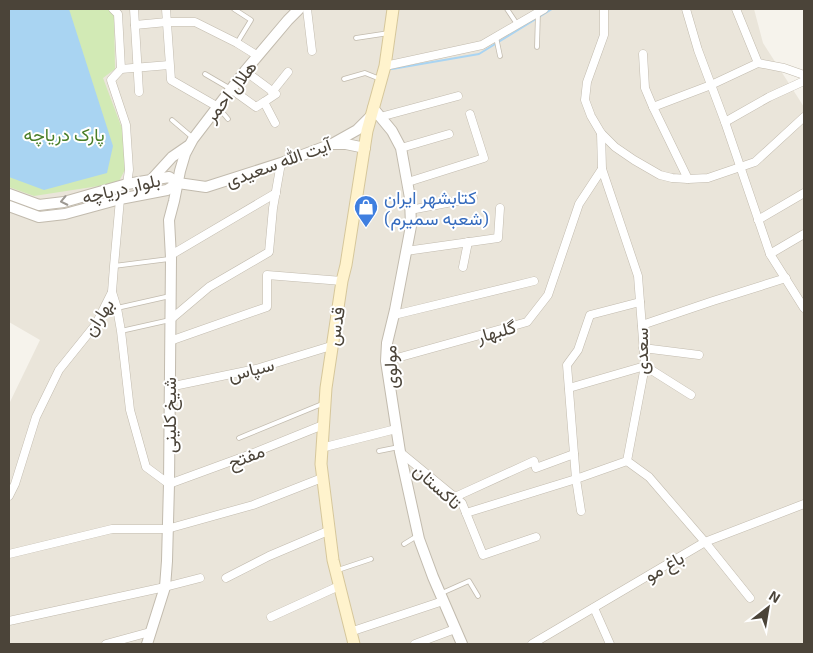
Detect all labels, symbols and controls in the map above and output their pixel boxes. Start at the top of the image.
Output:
street label: هلال احمر [198,56,262,128]
park label: پارک دریاچه [23,123,105,147]
street label: آیت الله سعیدی [222,132,336,192]
street label: بلوار دریاچه [80,168,163,210]
place label: کتابشهر ایران (شعبه سمیرم) [384,186,489,231]
shop icon: کتابشهر ایران (شعبه سمیرم) [353,194,379,228]
one-way arrow [60,195,69,206]
street label: بهاران [78,294,119,340]
street label: قدس [321,305,350,347]
street label: گلبهار [473,315,518,348]
street label: سعدی [630,328,653,374]
street label: مولوی [378,345,403,389]
street label: سپاس [226,353,277,387]
street label: شیخ کلینی [158,377,182,453]
street label: مفتح [225,439,268,475]
street label: تاکستان [409,459,467,513]
street label: باغ مو [640,546,689,588]
north arrow [743,583,793,633]
text: N [766,587,784,606]

